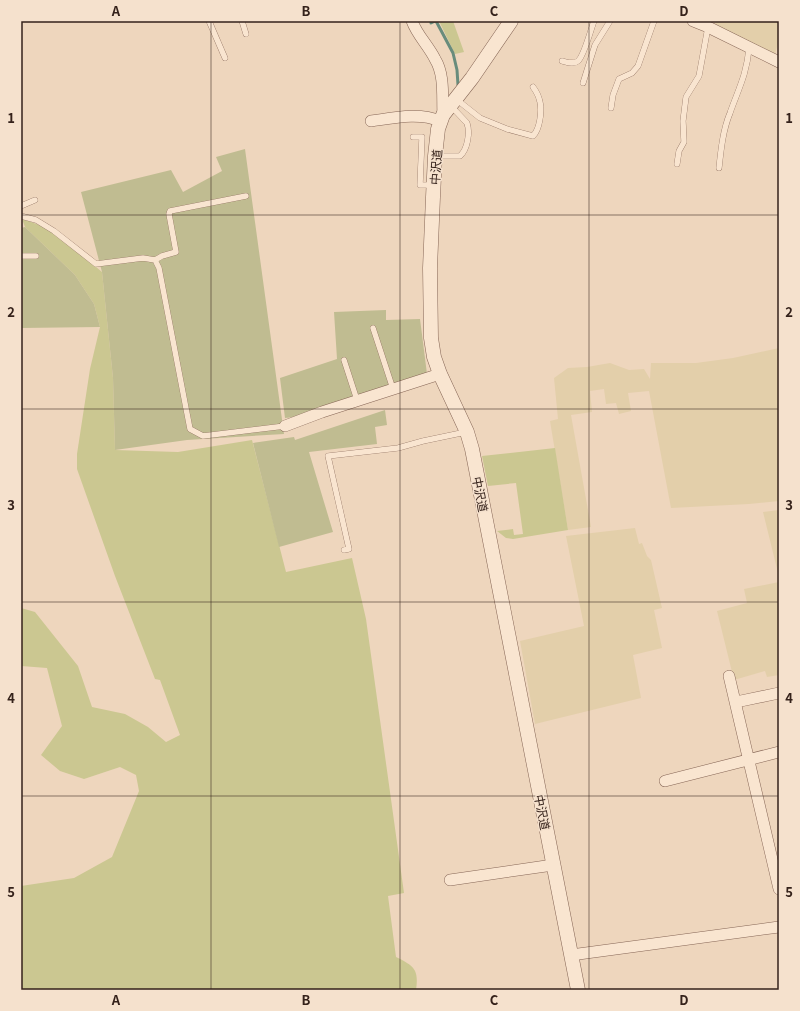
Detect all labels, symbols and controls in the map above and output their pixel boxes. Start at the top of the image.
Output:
text: A [111,1,121,20]
text: B [302,1,311,20]
text: C [490,1,499,20]
text: D [679,1,689,20]
text: 1 [7,108,15,127]
text: 1 [785,108,793,127]
street label: 中沢道 [425,148,445,186]
text: 2 [7,302,15,321]
text: 2 [785,302,793,321]
street label: 中沢道 [469,475,493,513]
text: 3 [7,495,15,514]
text: 3 [785,495,793,514]
text: 4 [7,688,15,707]
text: 4 [785,688,793,707]
street label: 中沢道 [531,793,555,831]
text: 5 [7,882,15,901]
text: 5 [785,882,793,901]
text: A [111,990,121,1009]
text: B [302,990,311,1009]
text: C [490,990,499,1009]
text: D [679,990,689,1009]

